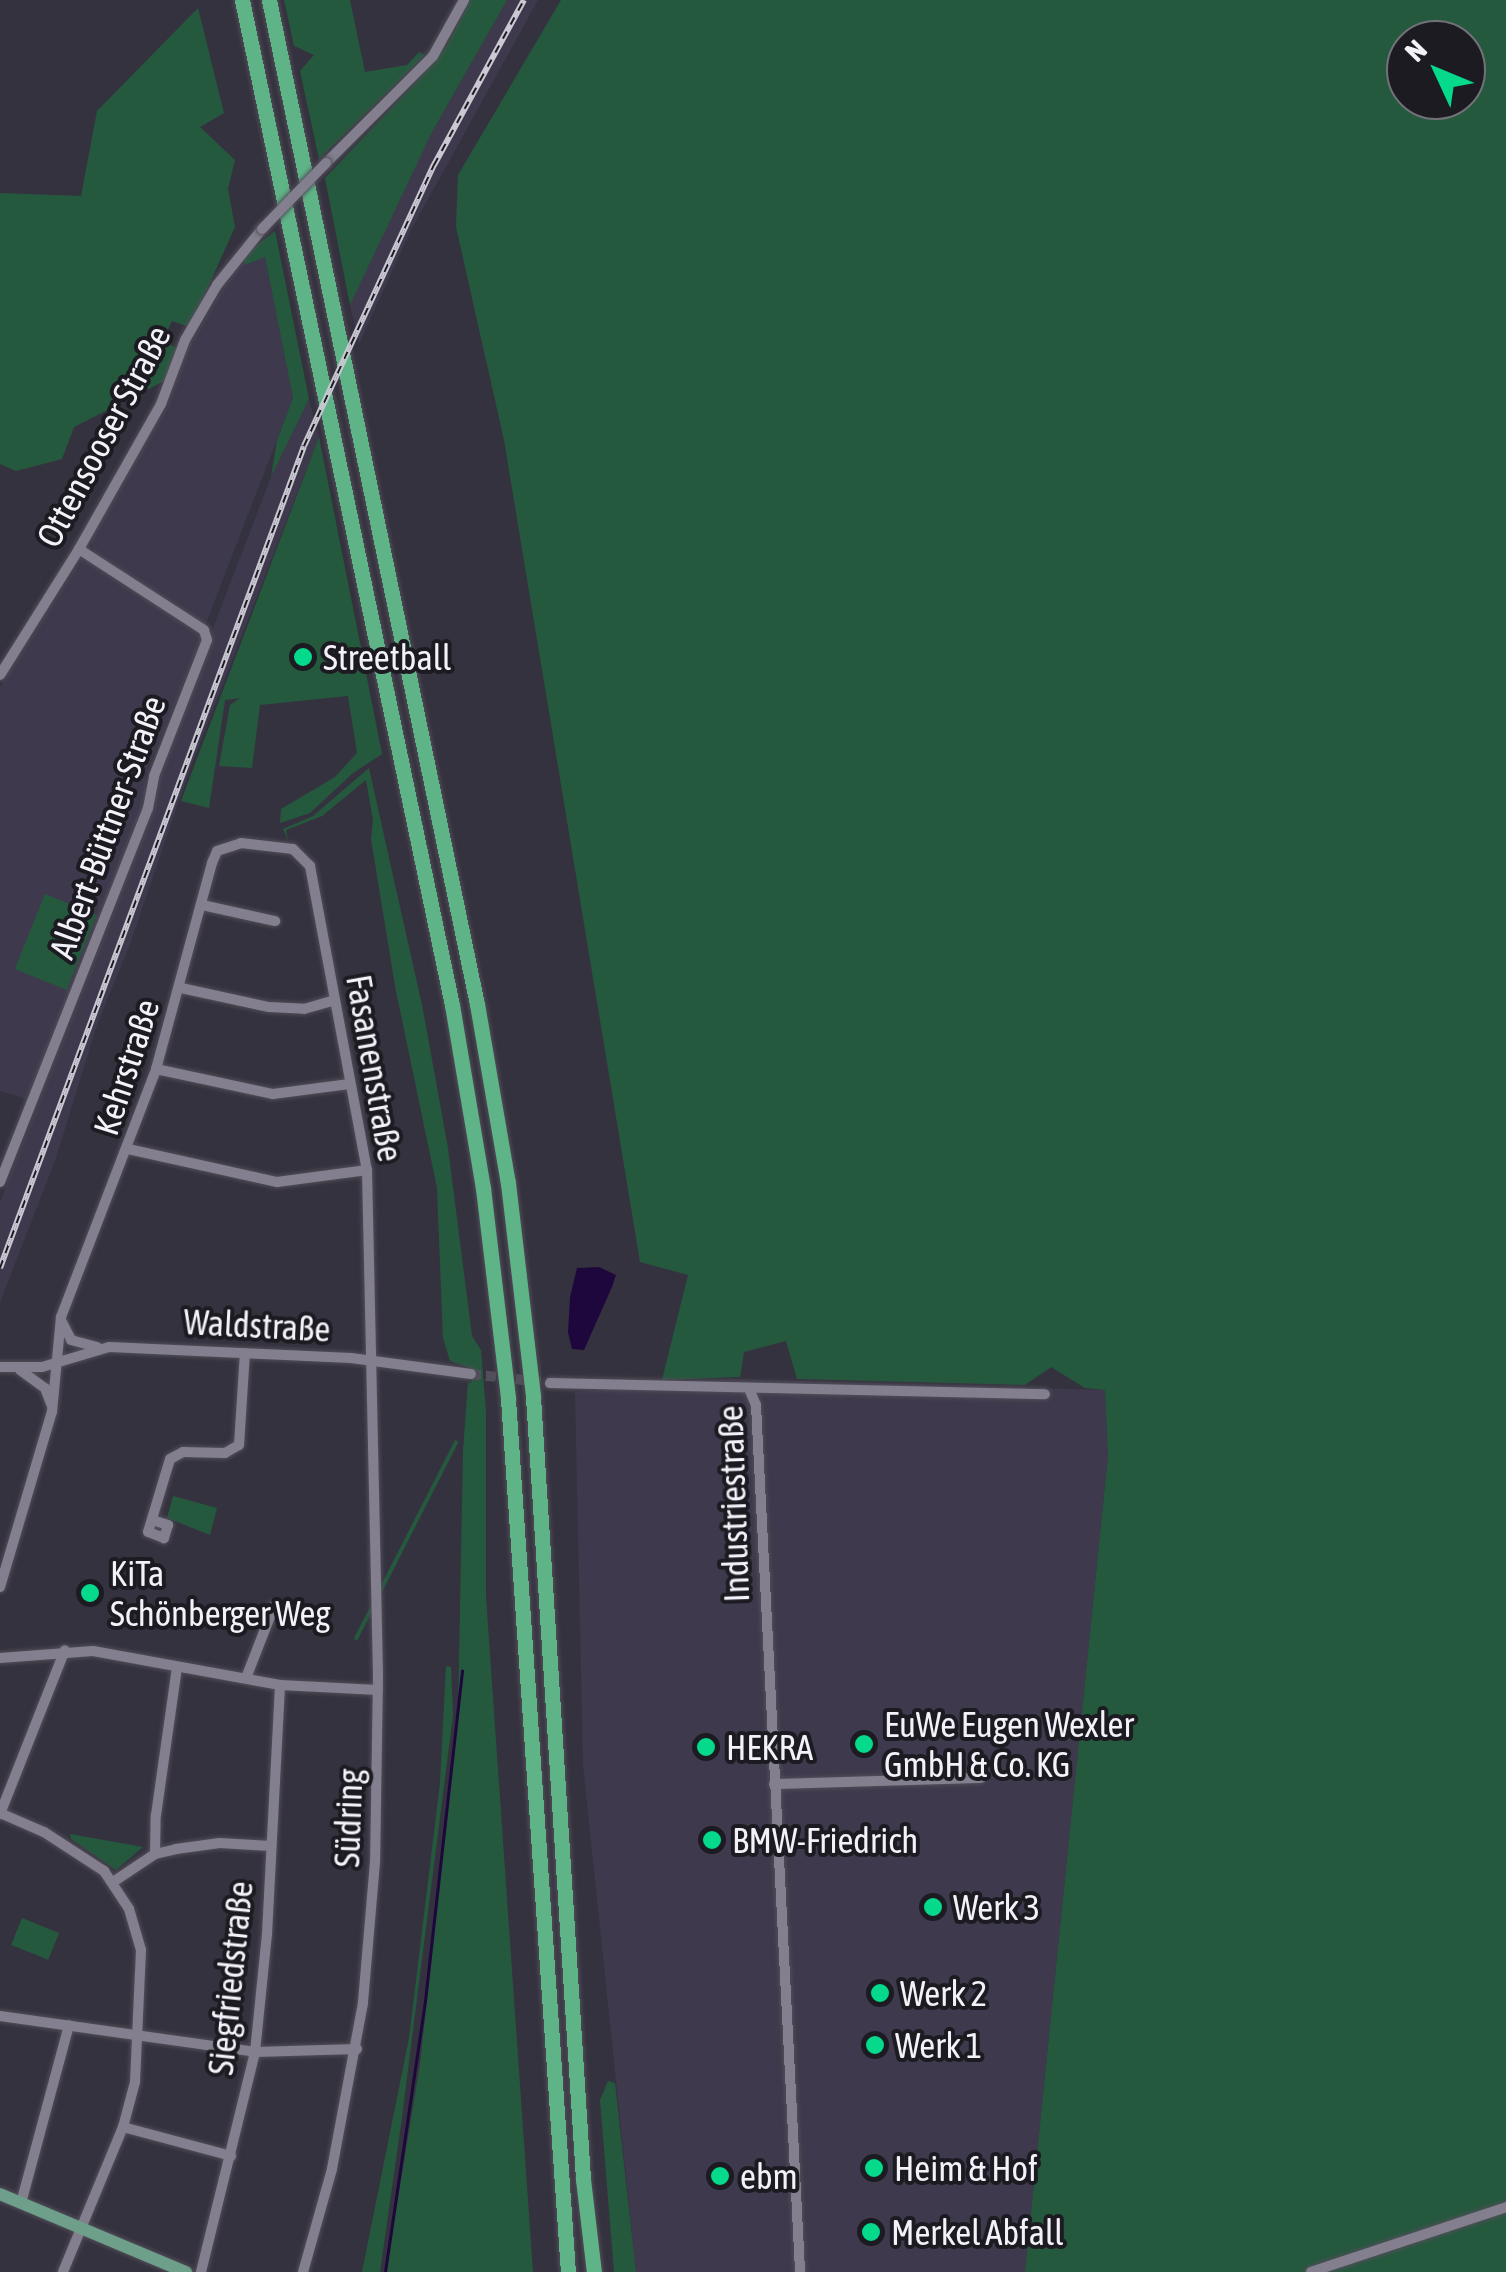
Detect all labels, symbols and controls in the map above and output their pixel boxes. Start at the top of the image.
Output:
north arrow [1386,20,1486,120]
text: N [1399,33,1433,68]
street label: Ottensooser Straße [27,318,179,554]
place label: Streetball [323,636,451,678]
marker: Streetball [292,646,314,668]
street label: Albert-Büttner-Straße [40,690,174,964]
street label: Fasanenstraße [338,971,412,1165]
street label: Kehrstraße [84,994,168,1140]
street label: Waldstraße [183,1300,331,1350]
street label: Industriestraße [709,1405,757,1603]
place label: KiTa Schönberger Weg [110,1552,330,1634]
marker: KiTa Schönberger Weg [79,1582,101,1604]
place label: EuWe Eugen Wexler GmbH & Co. KG [884,1703,1134,1785]
place label: HEKRA [726,1726,813,1768]
marker: EuWe Eugen Wexler GmbH & Co. KG [853,1733,875,1755]
marker: HEKRA [695,1736,717,1758]
street label: Südring [325,1768,371,1868]
place label: BMW-Friedrich [732,1819,918,1861]
marker: BMW-Friedrich [701,1829,723,1851]
street label: Siegfriedstraße [199,1879,261,2077]
place label: Werk 3 [953,1886,1040,1928]
marker: Werk 3 [922,1896,944,1918]
place label: Werk 2 [900,1972,987,2014]
marker: Werk 2 [869,1982,891,2004]
place label: Werk 1 [895,2024,982,2066]
marker: Werk 1 [864,2034,886,2056]
place label: Heim & Hof [894,2147,1038,2189]
place label: ebm [740,2155,798,2197]
marker: Heim & Hof [863,2157,885,2179]
marker: ebm [709,2165,731,2187]
place label: Merkel Abfall [891,2211,1064,2253]
marker: Merkel Abfall [860,2221,882,2243]

